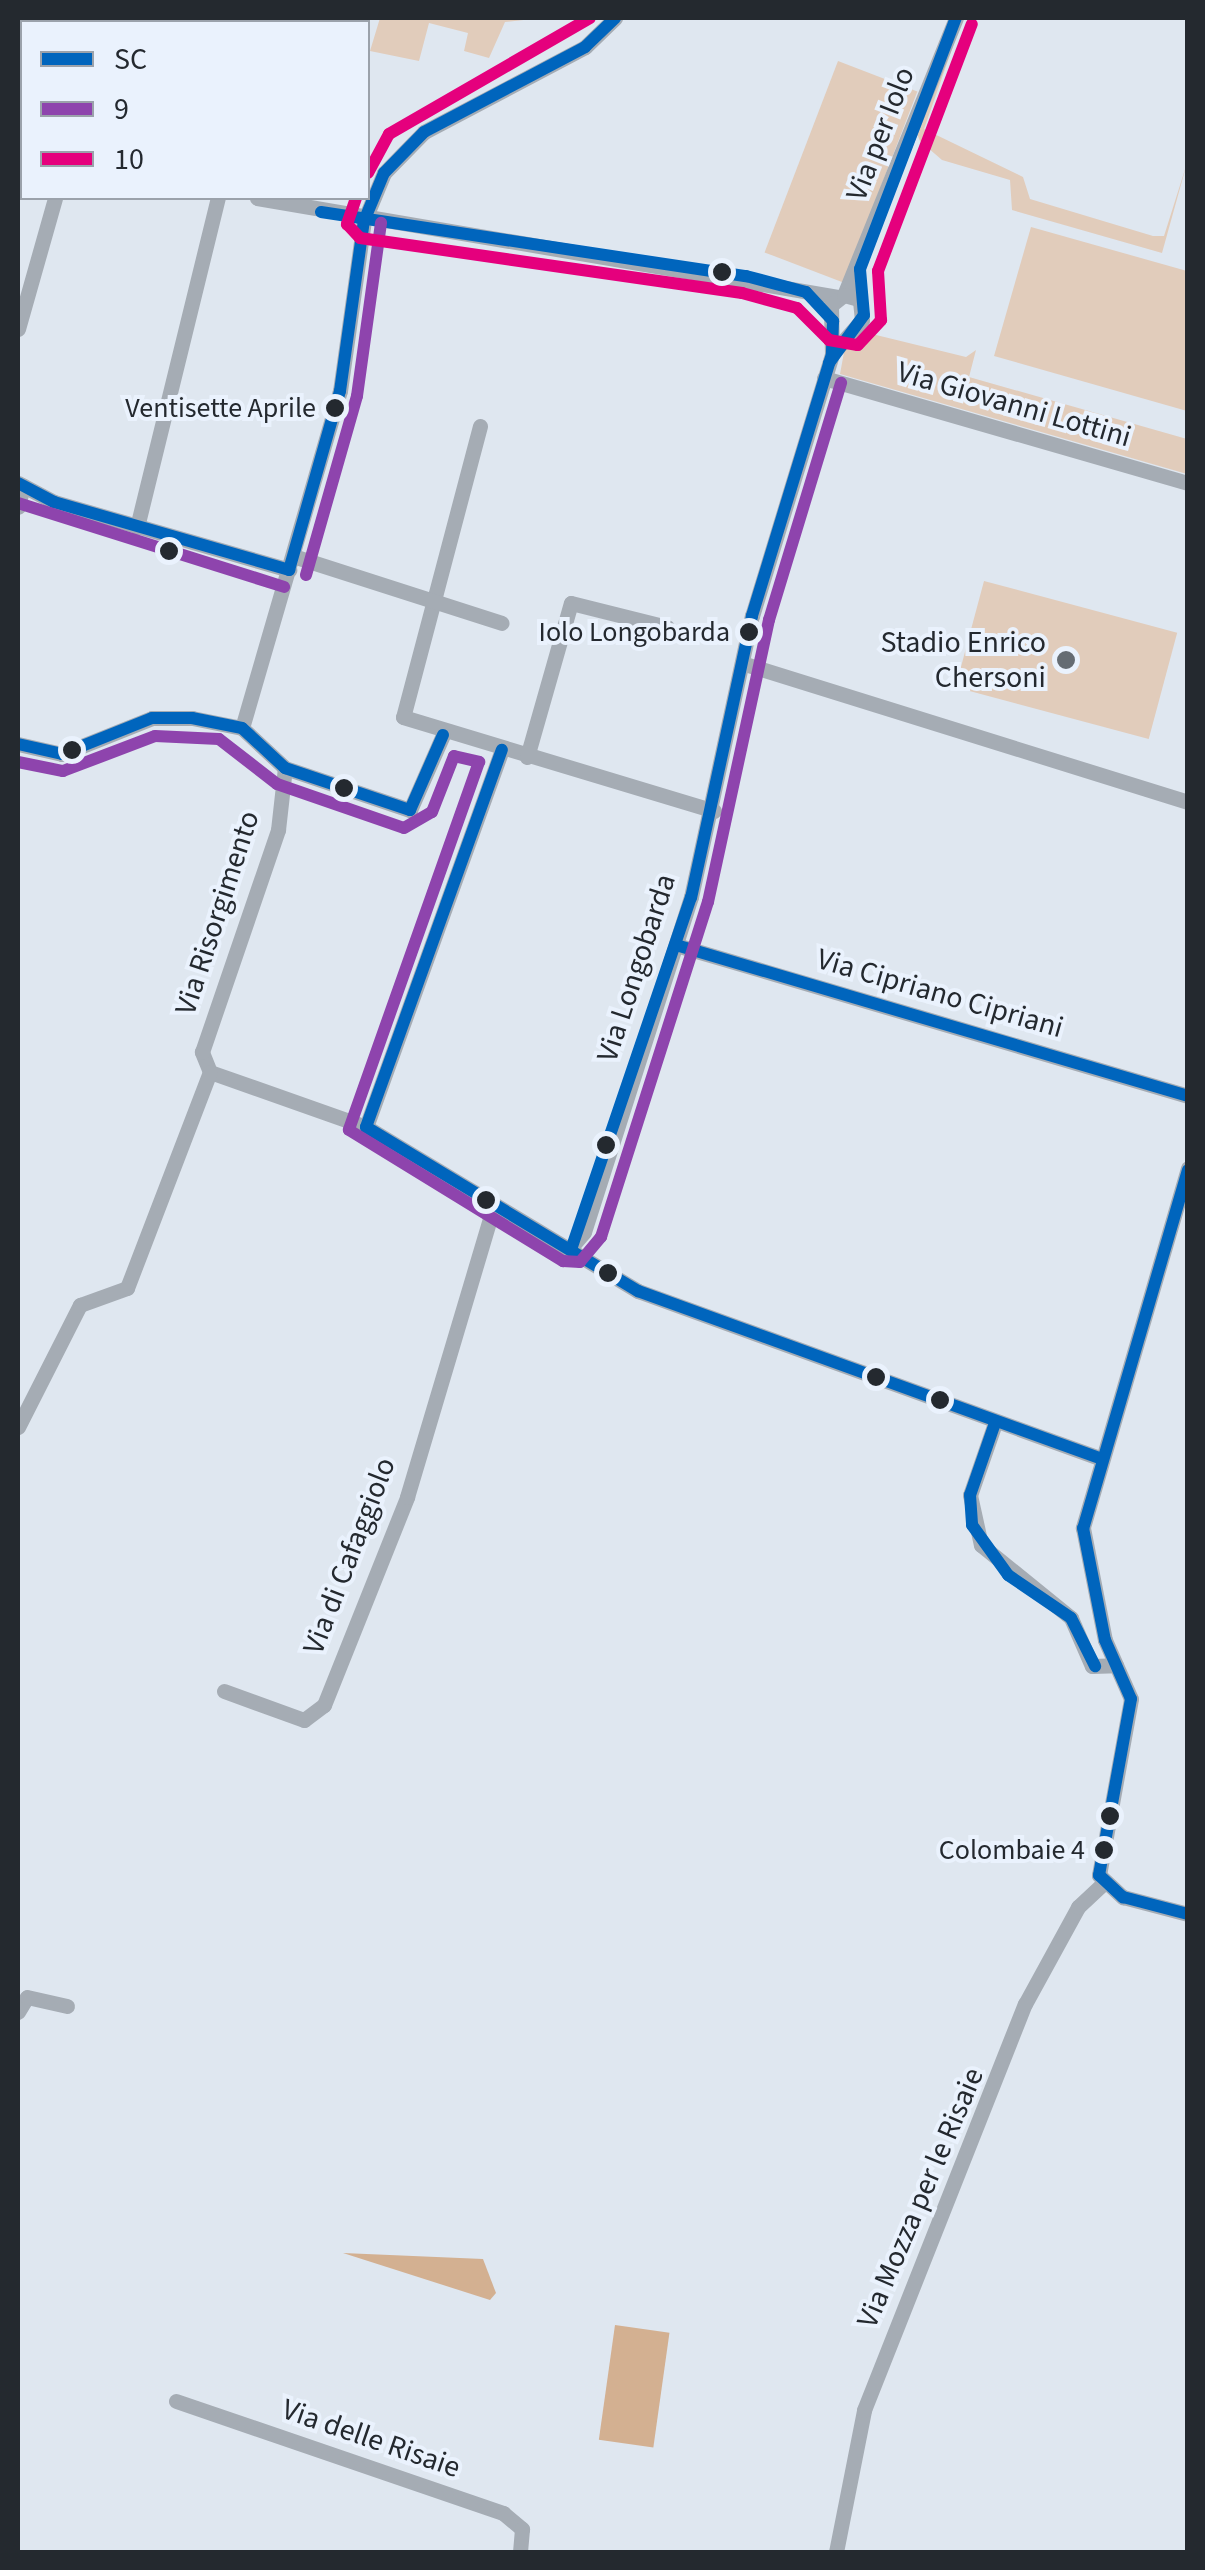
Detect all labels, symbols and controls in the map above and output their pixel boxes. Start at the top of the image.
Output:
legend [20,20,370,200]
text: SC [114,38,147,81]
street label: Via per Iolo [839,62,923,206]
text: 9 [114,88,129,131]
text: 10 [114,138,144,181]
unlabelled marker [712,262,732,282]
street label: Via Giovanni Lottini [893,354,1135,456]
place label: Ventisette Aprile [125,391,316,425]
marker: Ventisette Aprile [325,398,345,418]
unlabelled marker [159,541,179,561]
place label: Iolo Longobarda [539,615,730,649]
marker: Iolo Longobarda [739,622,759,642]
place label: Stadio Enrico Chersoni [880,625,1046,696]
marker: Stadio Enrico Chersoni [1055,649,1077,671]
unlabelled marker [62,740,82,760]
unlabelled marker [334,778,354,798]
street label: Via Risorgimento [168,807,268,1019]
street label: Via Longobarda [590,870,684,1066]
street label: Via Cipriano Cipriani [813,942,1067,1046]
unlabelled marker [596,1135,616,1155]
unlabelled marker [476,1190,496,1210]
unlabelled marker [598,1263,618,1283]
unlabelled marker [866,1367,886,1387]
unlabelled marker [930,1390,950,1410]
street label: Via di Cafaggiolo [296,1453,404,1659]
unlabelled marker [1100,1806,1120,1826]
place label: Colombaie 4 [939,1833,1085,1867]
marker: Colombaie 4 [1094,1840,1114,1860]
street label: Via Mozza per le Risaie [850,2063,992,2333]
street label: Via delle Risaie [277,2392,465,2486]

